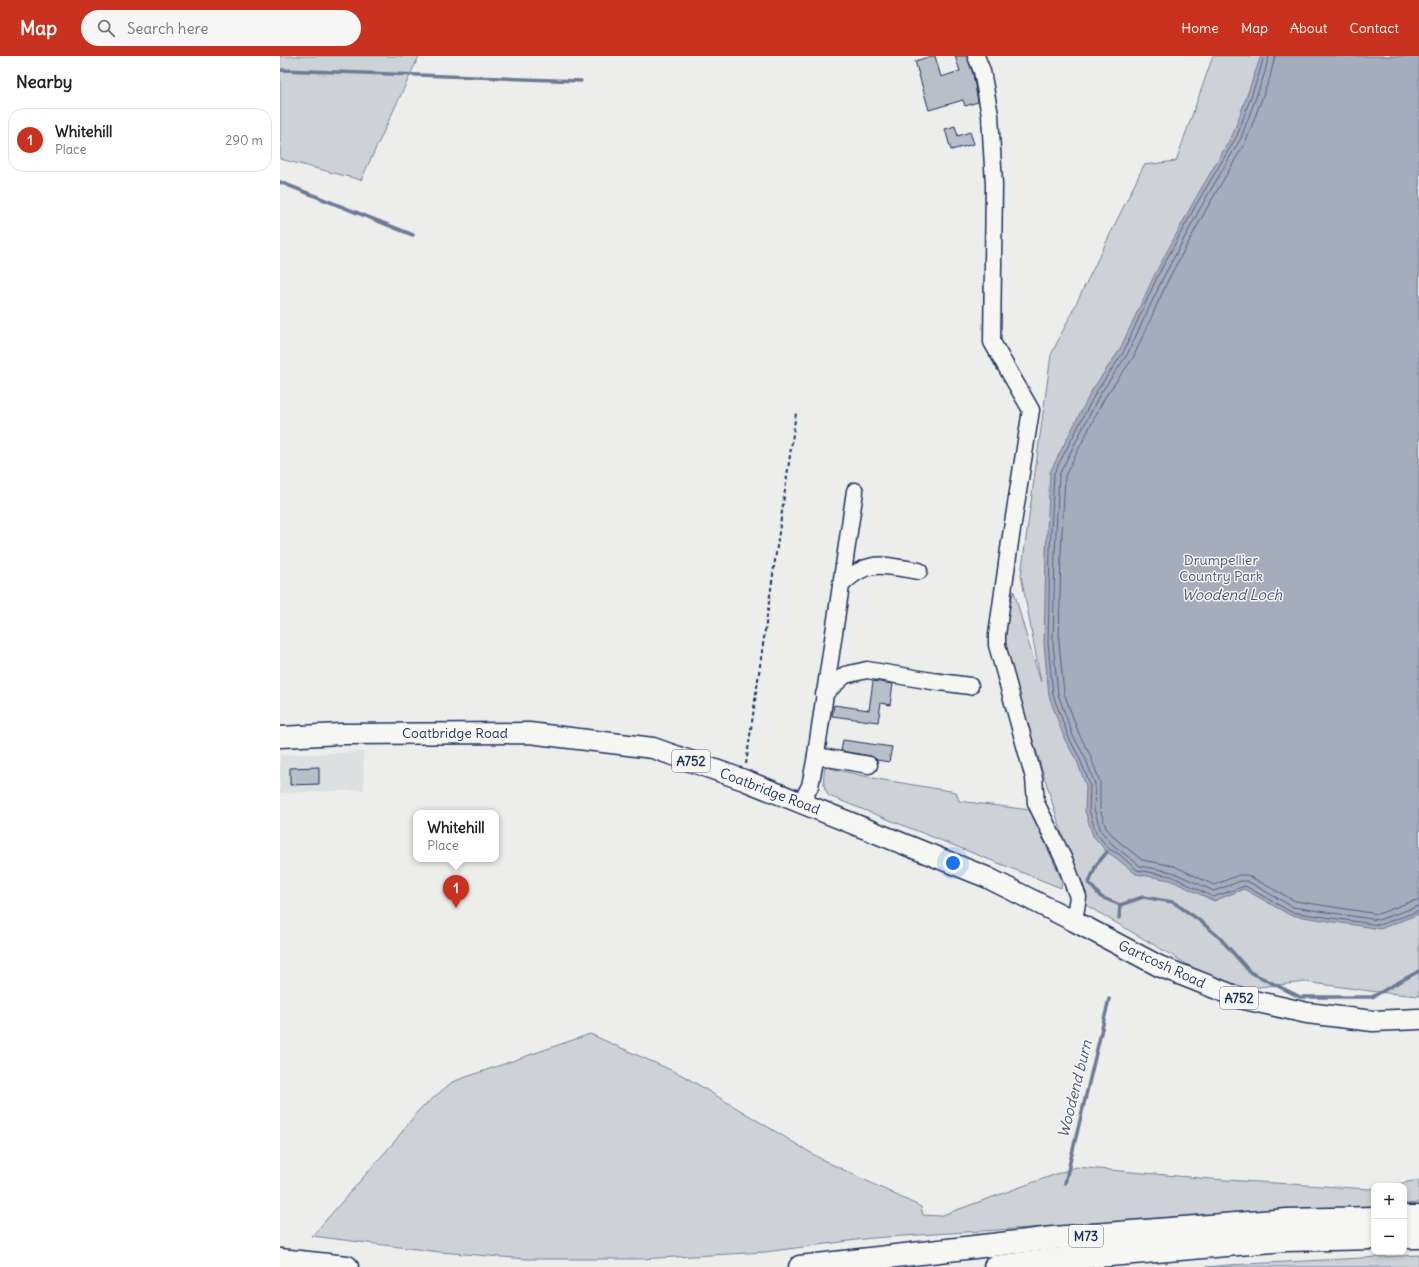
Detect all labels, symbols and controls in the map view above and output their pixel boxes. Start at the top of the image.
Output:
search box [81,10,361,46]
text: Map [20,16,57,40]
icon: search [95,17,117,39]
text: Search here [127,19,208,38]
text: Home [1181,19,1219,37]
text: Map [1241,19,1268,37]
text: About [1290,19,1328,37]
text: Contact [1350,19,1399,37]
text: Nearby [16,71,72,93]
text: Whitehill [55,122,112,141]
text: 1 [27,132,33,149]
text: 290 m [225,132,263,149]
text: Place [55,141,86,158]
park label: Drumpellier Country Park [1179,551,1263,585]
water label: Woodend Loch [1182,585,1283,604]
street label: Coatbridge Road [402,724,508,742]
road number: A752 [672,750,710,772]
street label: Coatbridge Road [717,764,823,818]
popup [413,810,499,862]
text: Whitehill [427,818,485,837]
text: Place [427,837,459,854]
your location [943,853,963,873]
pin: 1 [443,875,469,908]
street label: Gartcosh Road [1116,936,1208,992]
road number: A752 [1220,987,1258,1009]
water label: Woodend burn [1053,1038,1096,1140]
map controls [1371,1183,1407,1255]
button: + [1371,1183,1407,1219]
button: − [1371,1219,1407,1255]
road number: M73 [1069,1225,1103,1247]

